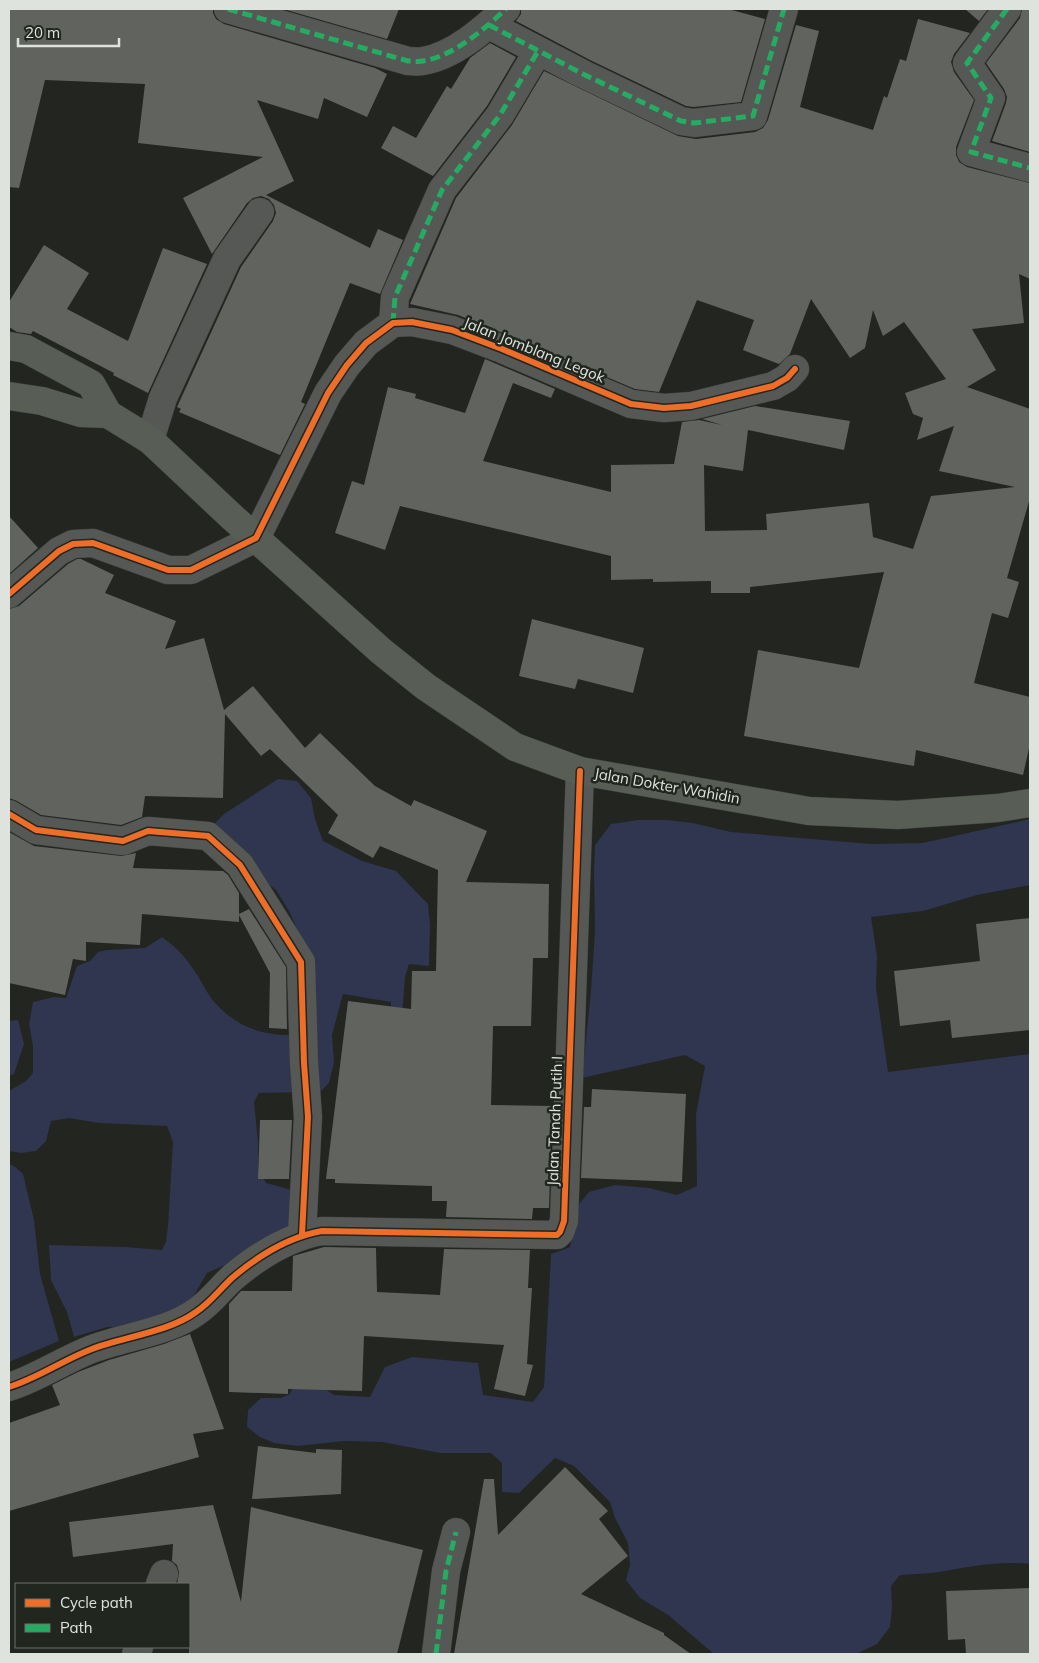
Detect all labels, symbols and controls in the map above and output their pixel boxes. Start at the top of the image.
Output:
scale bar [18,15,119,47]
text: 20 m [25,23,60,42]
street label: Jalan Jomblang Legok [461,312,608,387]
street label: Jalan Dokter Wahidin [593,763,741,808]
street label: Jalan Tanah Putih I [543,1056,566,1186]
legend [15,1583,190,1648]
text: Cycle path [60,1593,133,1612]
text: Path [60,1618,92,1637]

